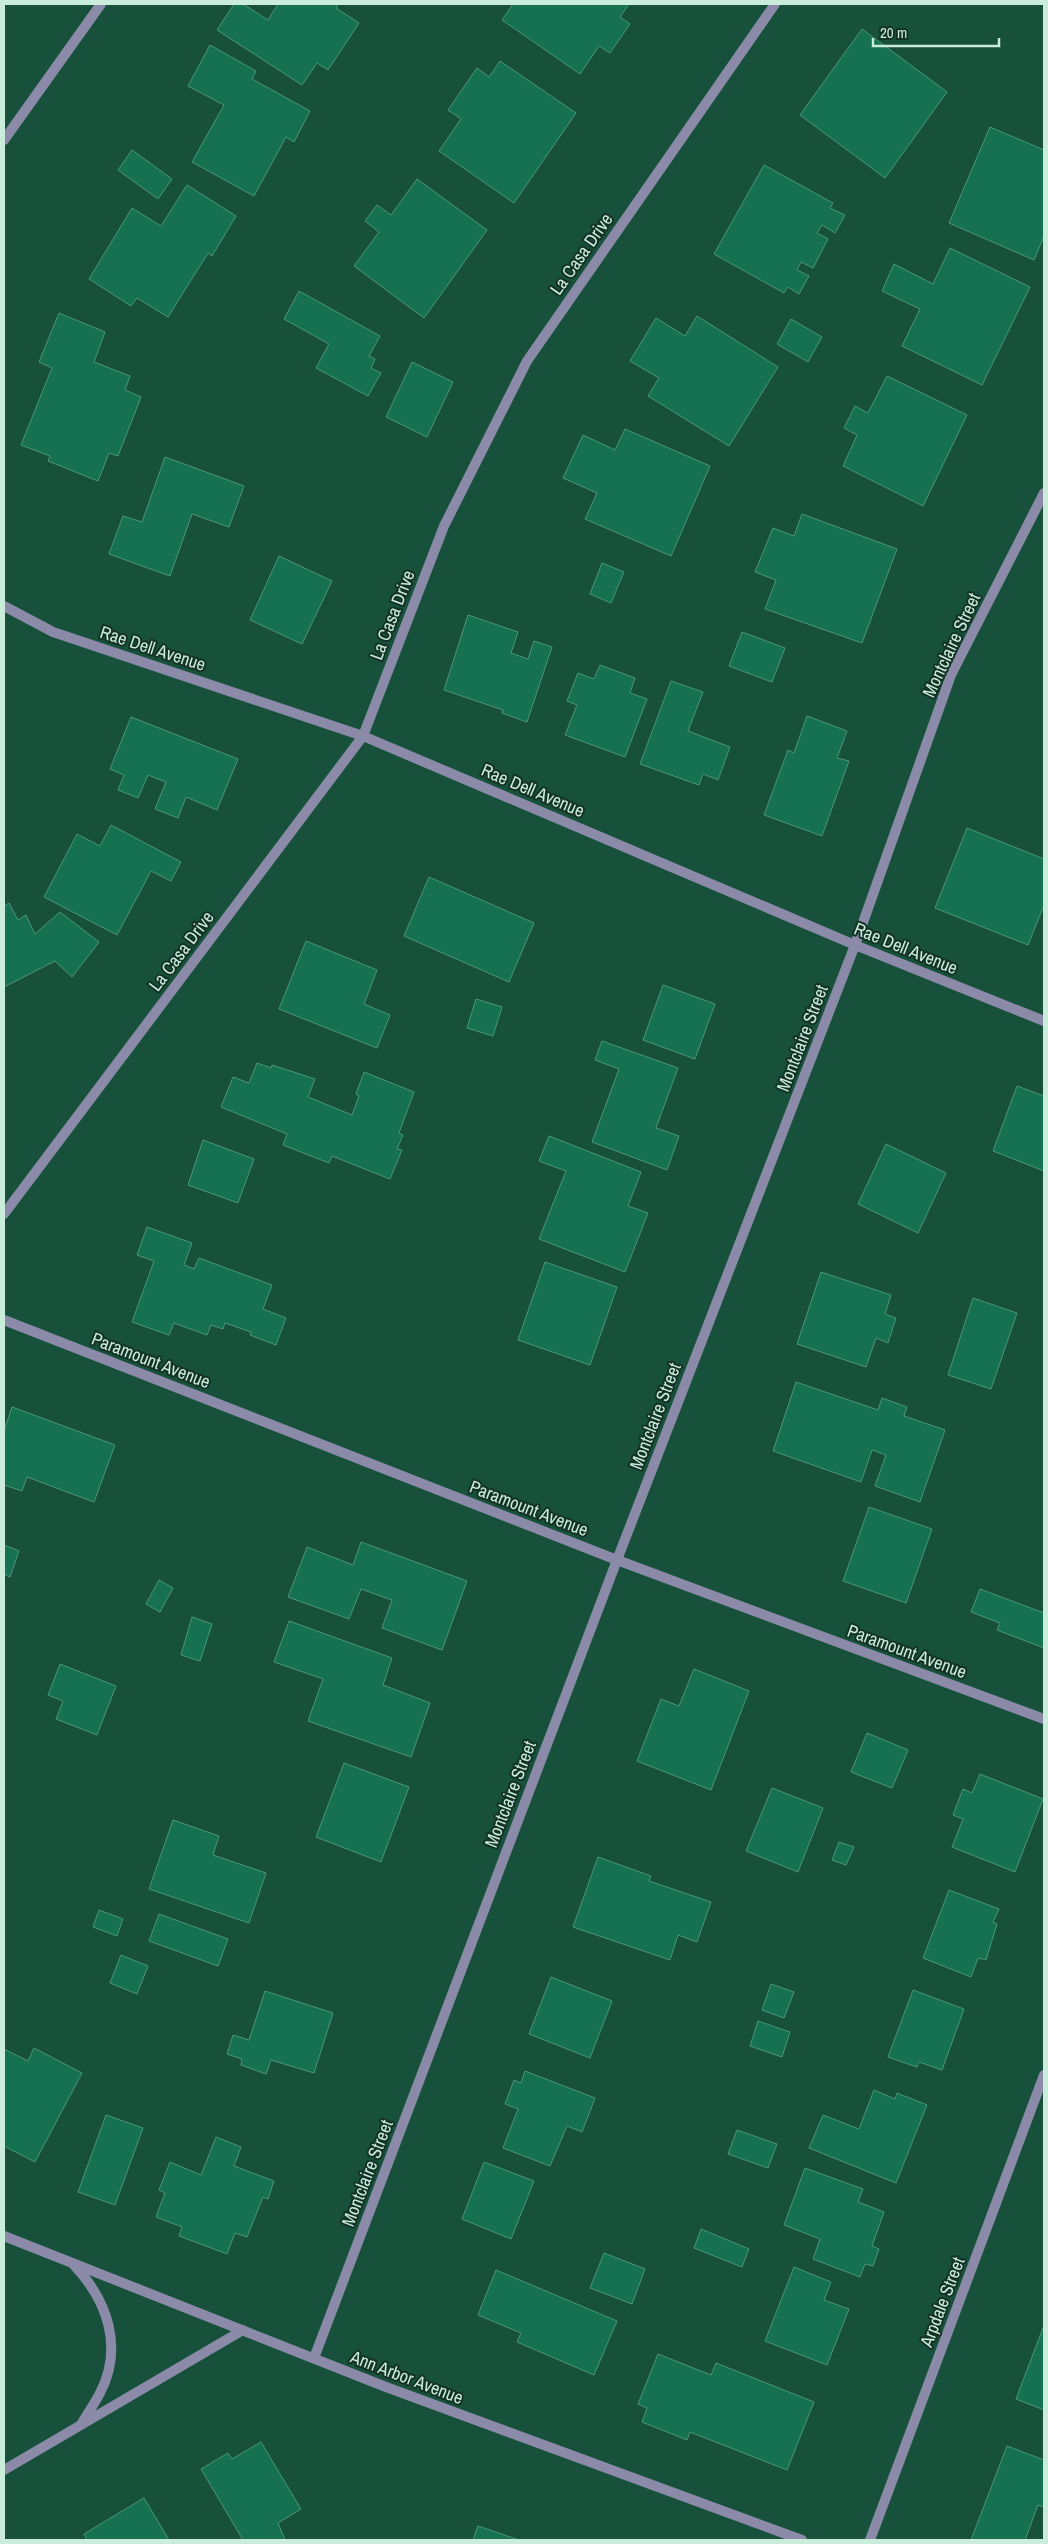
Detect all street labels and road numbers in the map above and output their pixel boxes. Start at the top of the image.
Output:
street label: La Casa Drive [544,208,618,300]
street label: La Casa Drive [363,566,421,664]
street label: Montclaire Street [916,589,986,701]
street label: Rae Dell Avenue [97,619,209,677]
street label: Rae Dell Avenue [478,757,588,823]
street label: La Casa Drive [143,906,219,996]
street label: Rae Dell Avenue [850,916,962,980]
street label: Montclaire Street [770,981,834,1095]
street label: Paramount Avenue [88,1326,214,1394]
street label: Montclaire Street [623,1359,687,1473]
street label: Paramount Avenue [466,1474,592,1542]
street label: Paramount Avenue [844,1618,970,1684]
street label: Montclaire Street [478,1737,542,1851]
street label: Montclaire Street [335,2116,399,2230]
street label: Arpdale Street [913,2253,971,2351]
street label: Ann Arbor Avenue [346,2344,467,2410]

